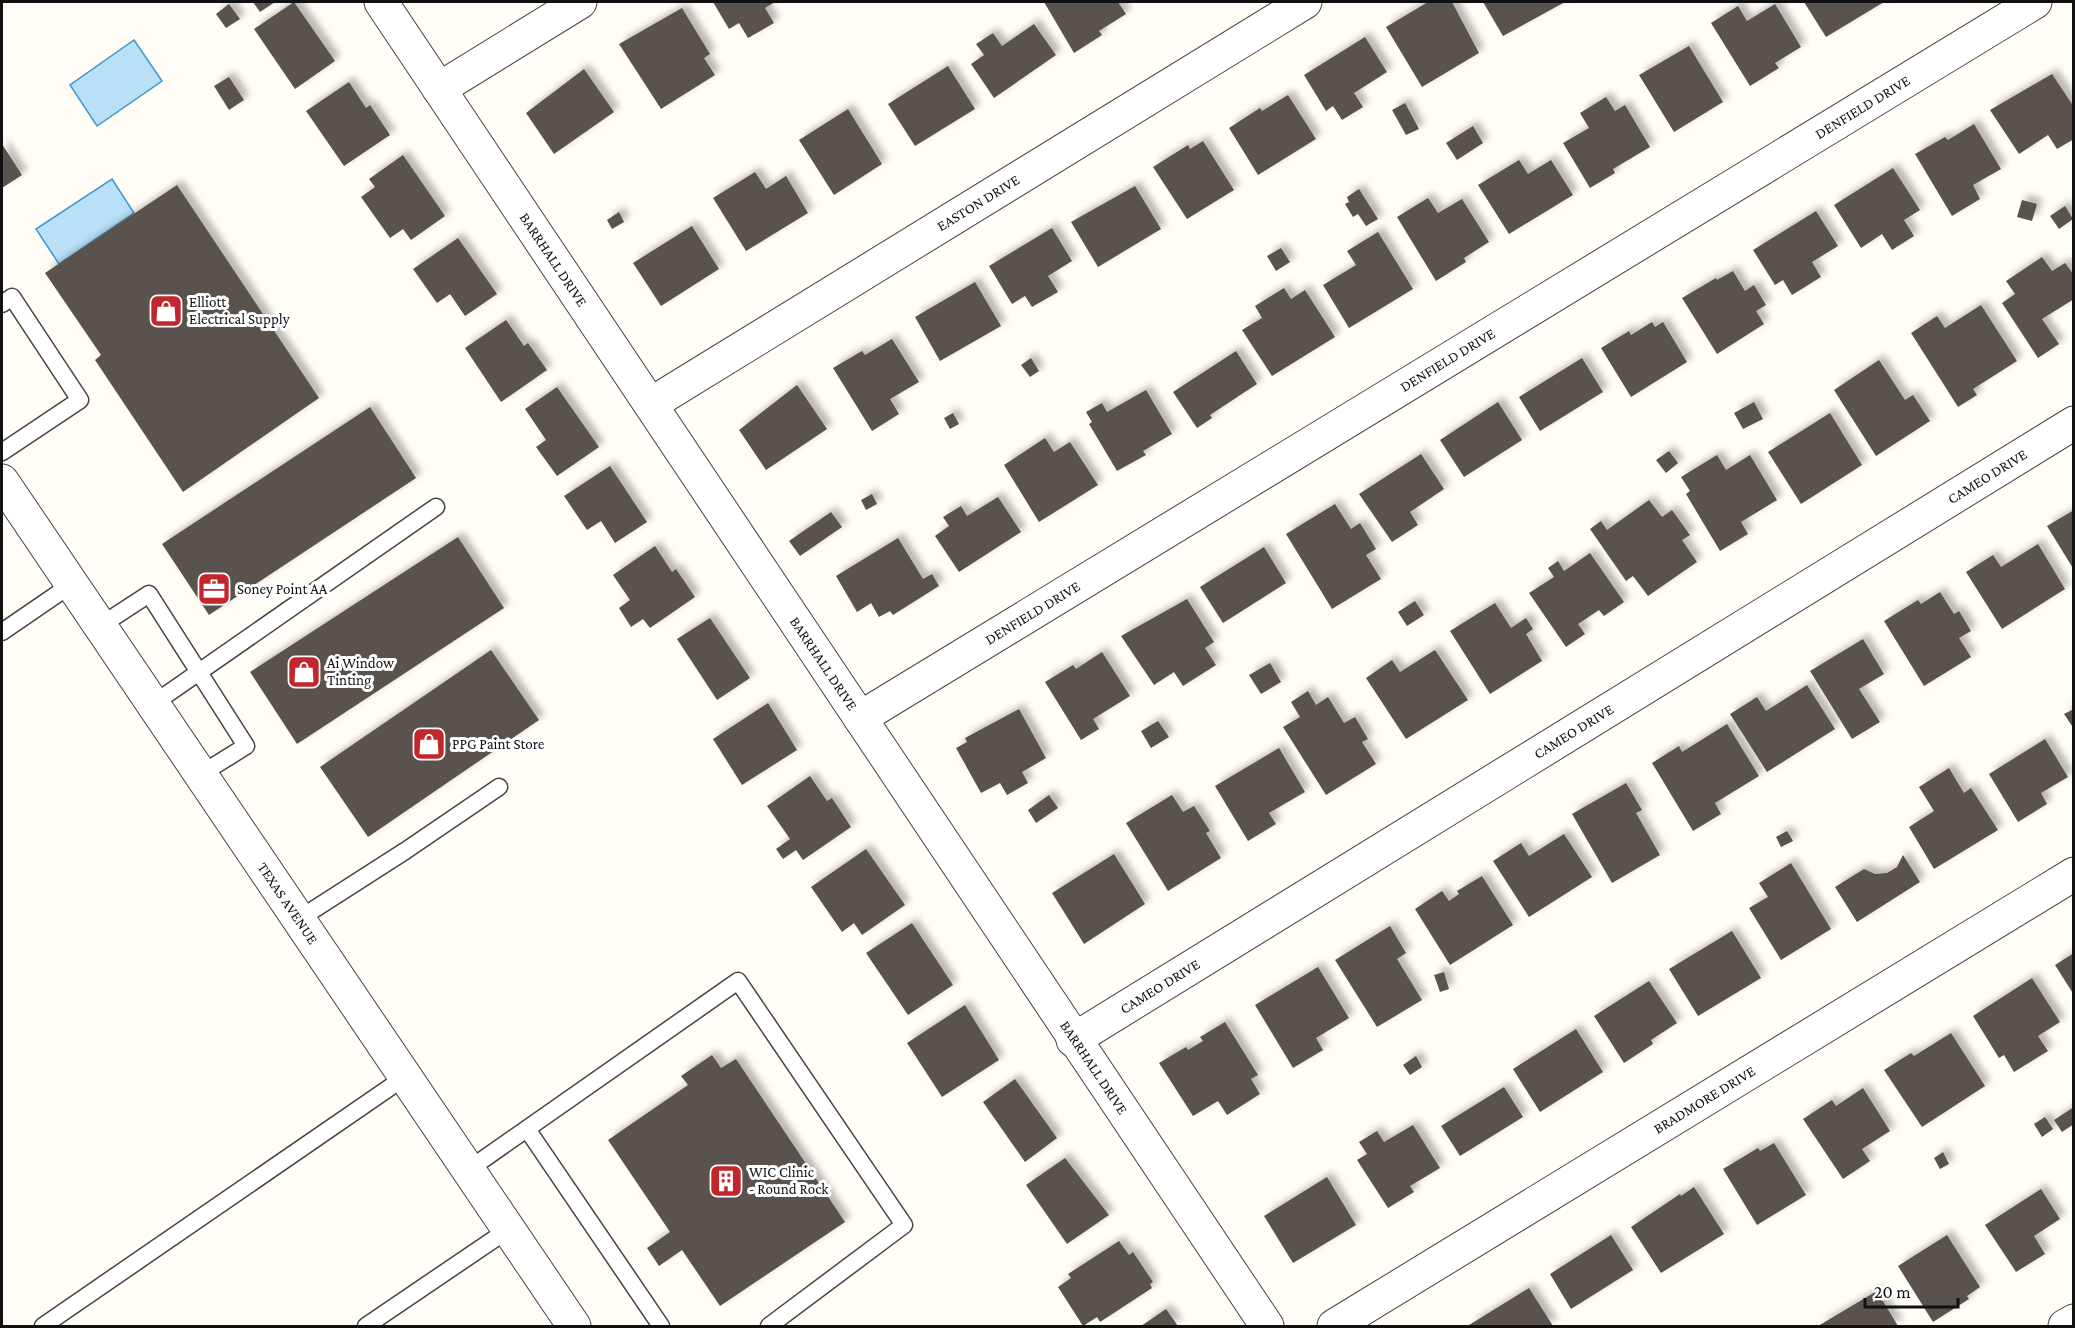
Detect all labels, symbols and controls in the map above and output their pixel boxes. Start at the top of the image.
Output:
street label: DENFIELD DRIVE [1812,72,1913,142]
street label: EASTON DRIVE [934,172,1022,234]
street label: BARRHALL DRIVE [516,210,590,309]
shop icon: Elliott Electrical Supply [148,293,184,329]
place label: Elliott Electrical Supply [189,294,290,328]
street label: DENFIELD DRIVE [1397,325,1498,395]
street label: CAMEO DRIVE [1945,446,2030,507]
office icon: Soney Point AA [196,571,232,607]
street label: DENFIELD DRIVE [982,578,1083,648]
place label: Soney Point AA [237,581,328,598]
street label: BARRHALL DRIVE [787,614,861,713]
shop icon: Ai Window Tinting [286,654,322,690]
place label: Ai Window Tinting [327,655,395,689]
street label: CAMEO DRIVE [1531,701,1616,762]
shop icon: PPG Paint Store [411,726,447,762]
place label: PPG Paint Store [452,736,545,752]
street label: TEXAS AVENUE [255,859,321,947]
street label: CAMEO DRIVE [1117,956,1202,1017]
street label: BARRHALL DRIVE [1057,1018,1131,1117]
street label: BRADMORE DRIVE [1651,1063,1758,1137]
building icon: WIC Clinic - Round Rock [708,1163,744,1199]
place label: WIC Clinic - Round Rock [749,1164,829,1197]
scale bar [1865,1271,1958,1309]
text: 20 m [1874,1282,1911,1302]

